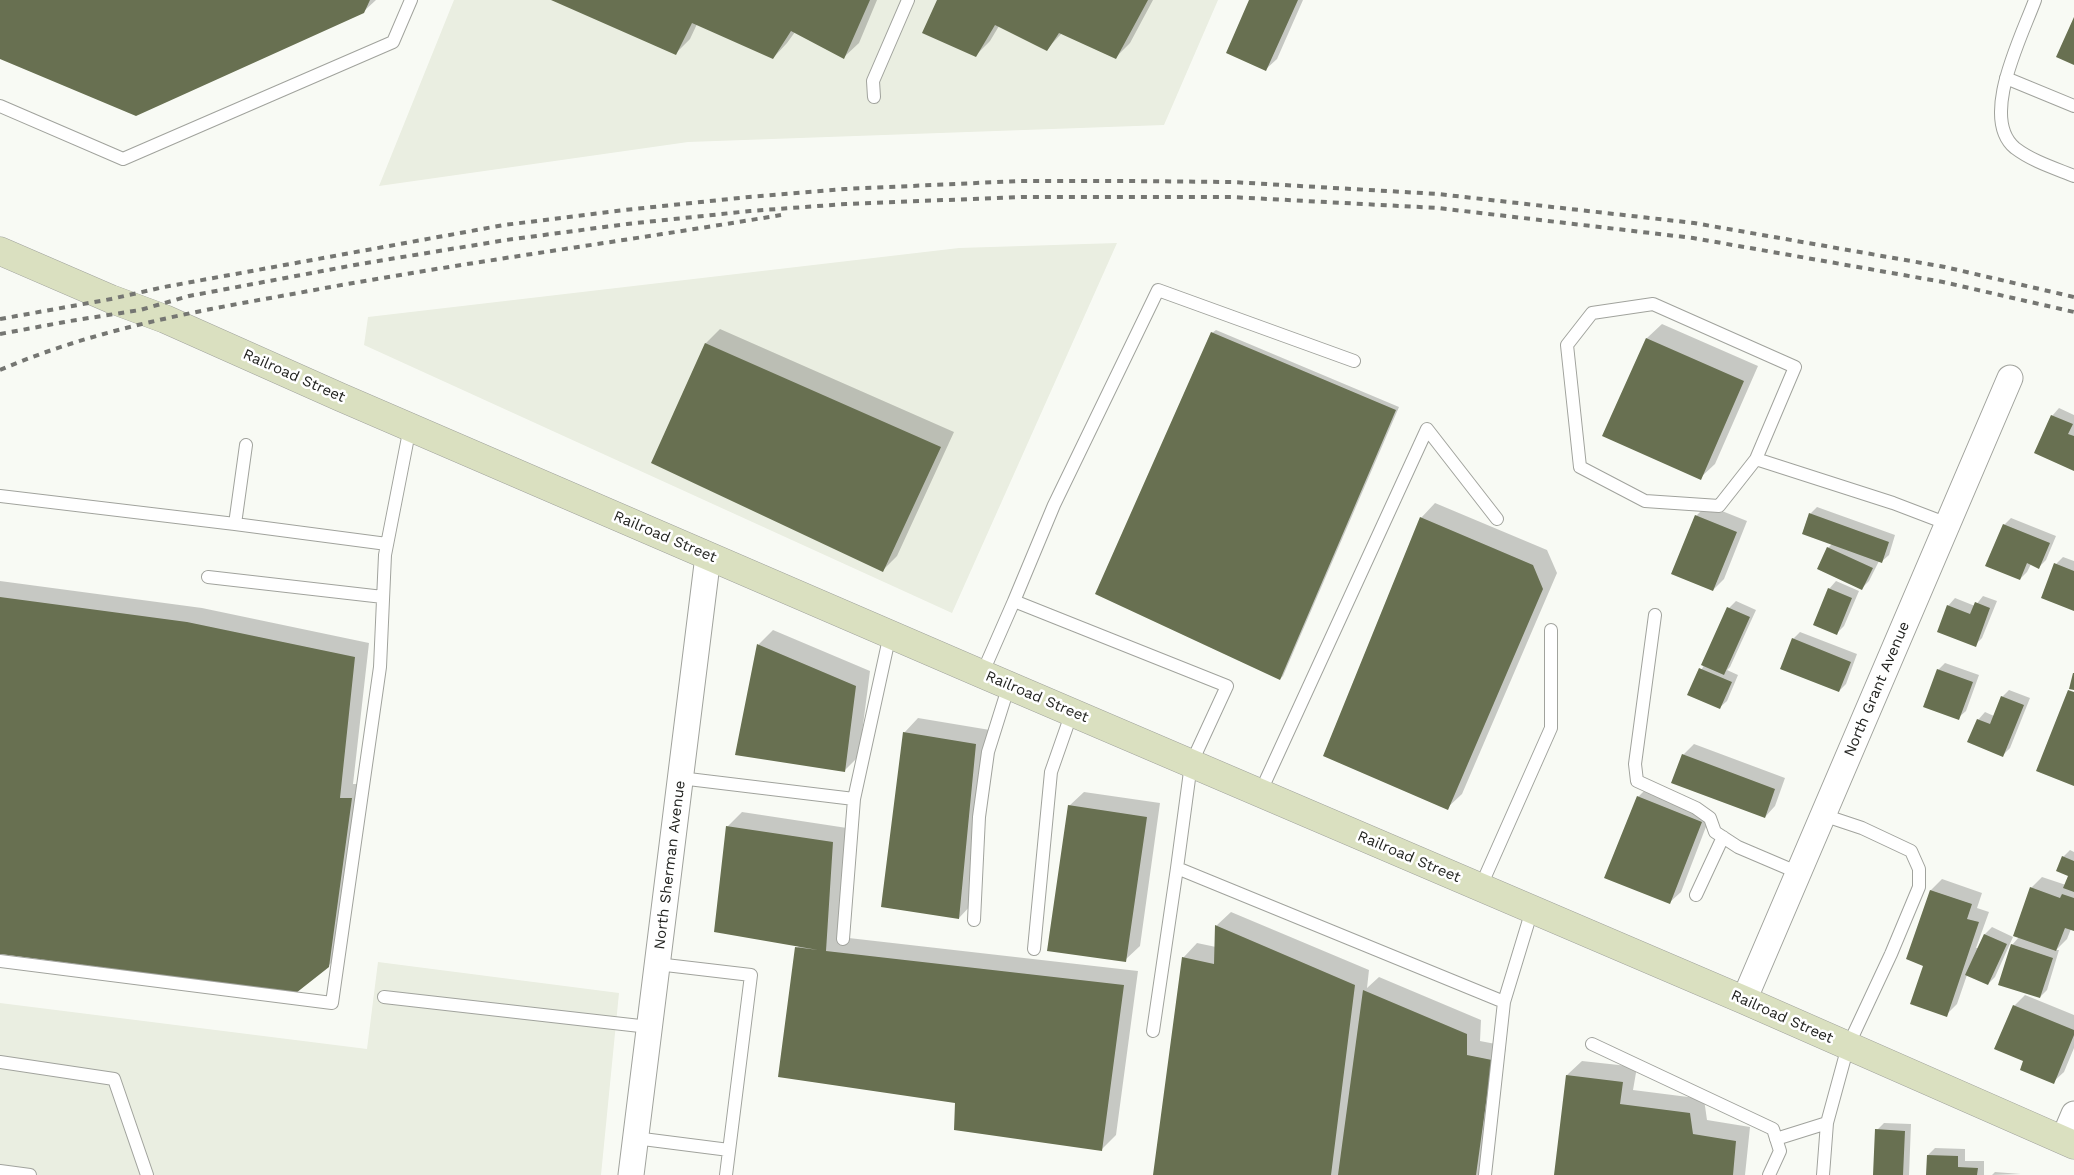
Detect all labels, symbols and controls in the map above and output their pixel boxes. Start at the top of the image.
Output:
street label: Railroad Street [240,345,348,407]
street label: Railroad Street [611,507,719,567]
street label: North Grant Avenue [1840,619,1914,759]
street label: Railroad Street [983,667,1091,727]
street label: North Sherman Avenue [651,779,689,951]
street label: Railroad Street [1355,827,1463,887]
street label: Railroad Street [1728,986,1836,1048]

